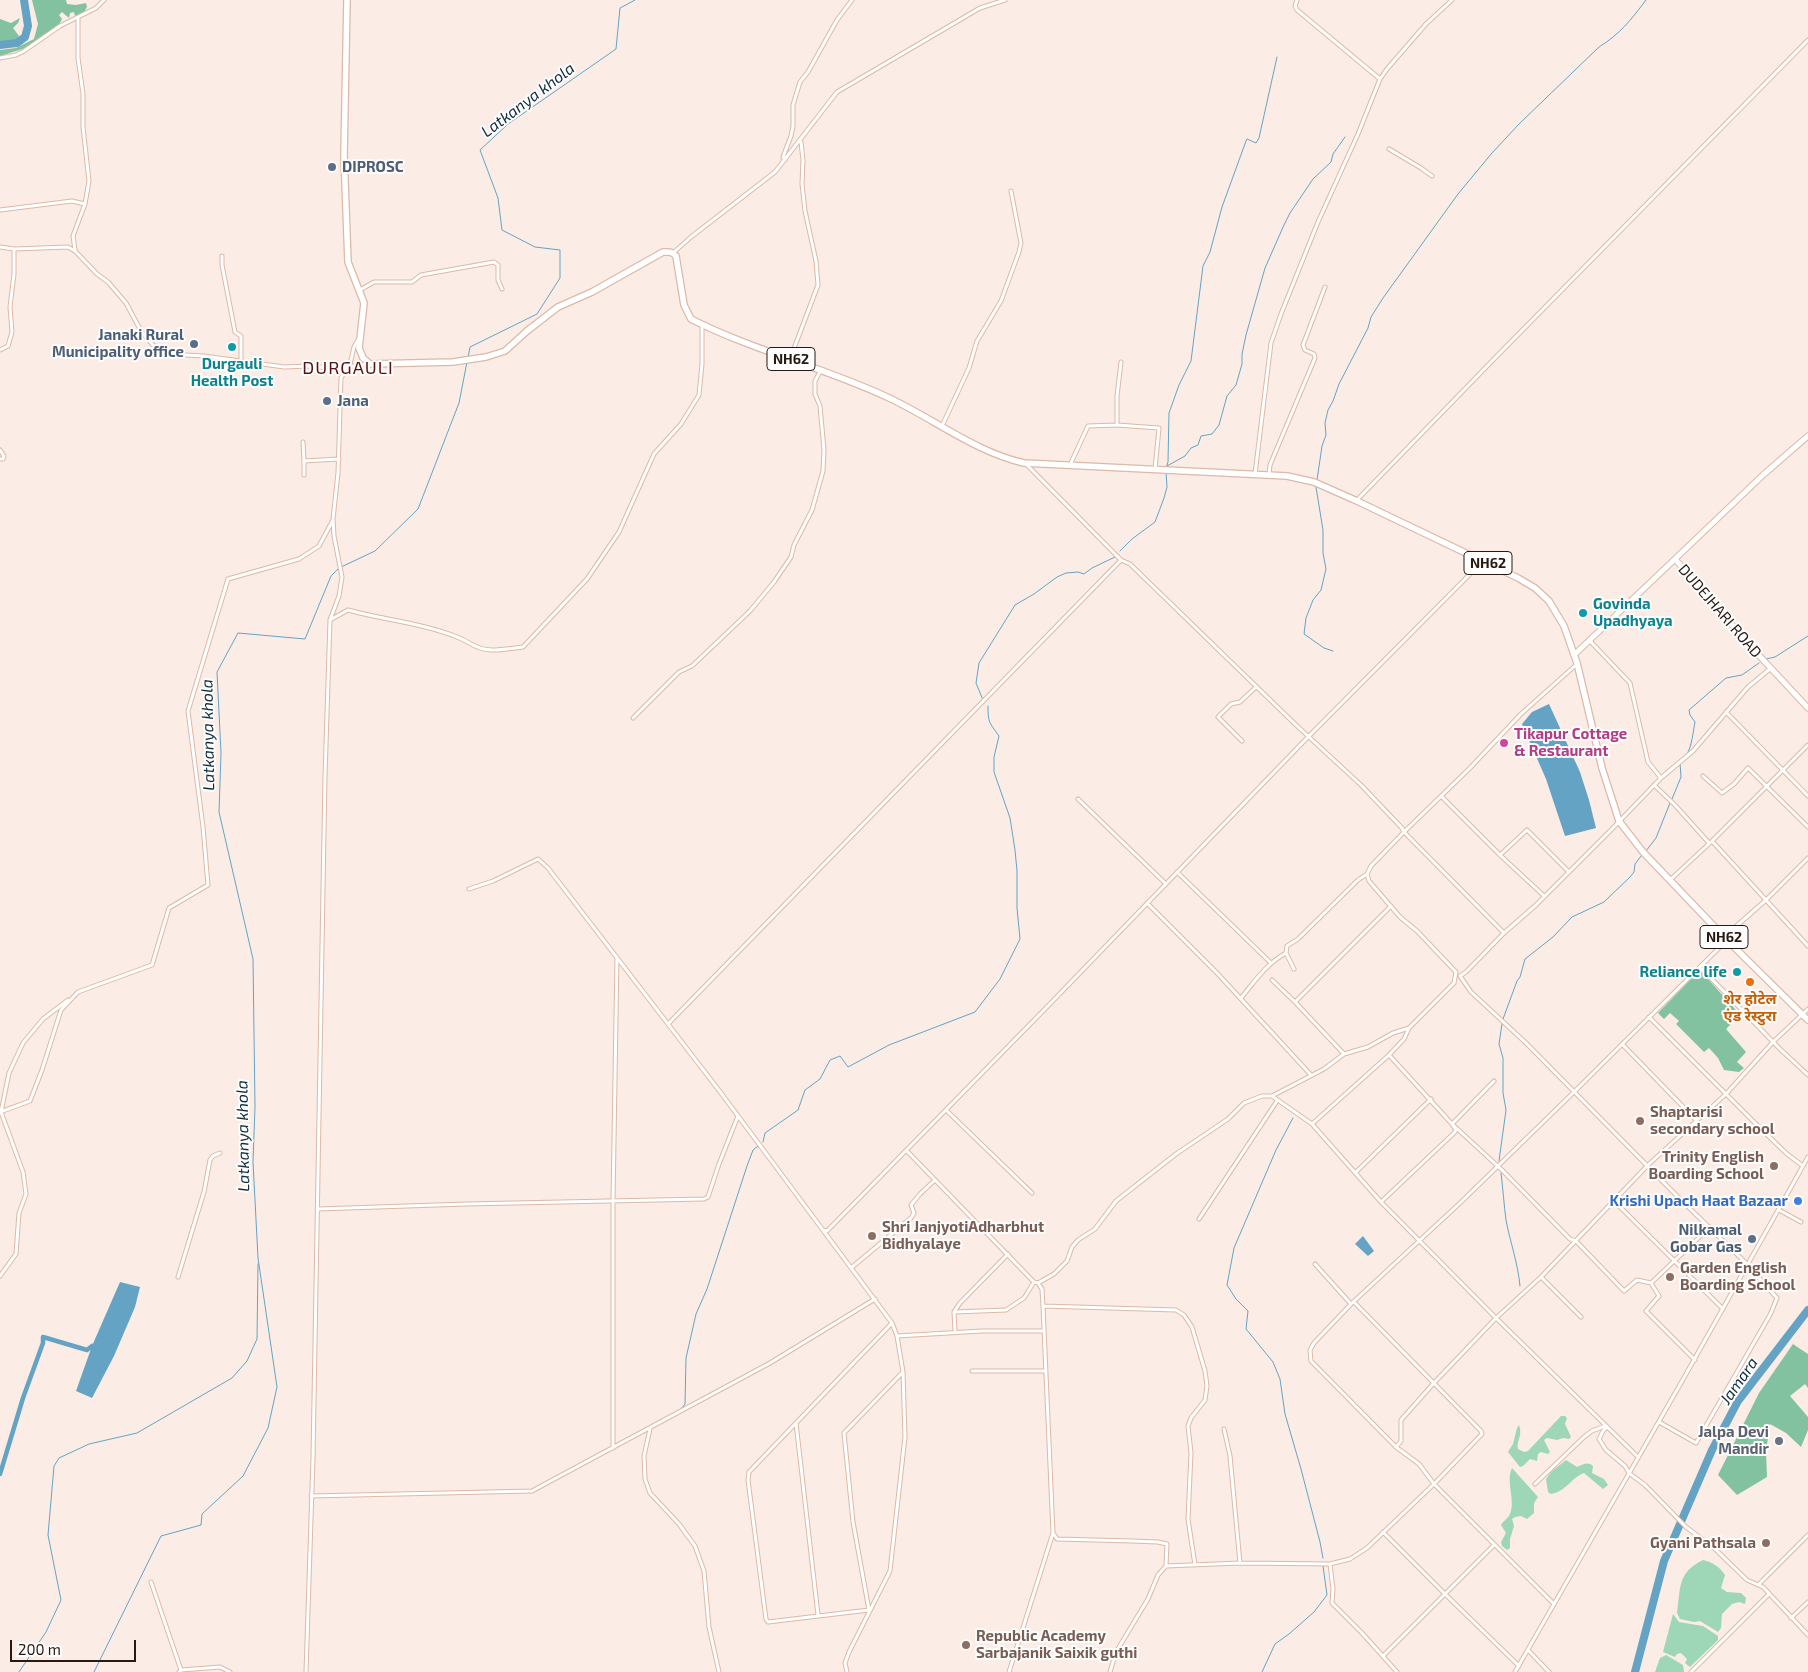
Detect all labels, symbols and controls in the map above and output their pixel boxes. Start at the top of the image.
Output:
water label: Latkanya khola [478,59,578,141]
place label: DIPROSC [342,158,403,176]
marker: DIPROSC [326,161,338,173]
place label: Janaki Rural Municipality office [52,326,184,361]
marker: Janaki Rural Municipality office [188,338,200,350]
marker: Durgauli Health Post [226,341,238,353]
road number: NH62 [767,348,815,370]
place label: Durgauli Health Post [191,355,273,390]
district label: DURGAULI [301,357,395,379]
place label: Jana [337,392,369,410]
marker: Jana [321,395,333,407]
road number: NH62 [1464,552,1512,574]
street label: DUDEJHARI ROAD [1675,561,1765,661]
place label: Govinda Upadhyaya [1593,595,1673,630]
marker: Govinda Upadhyaya [1577,607,1589,619]
water label: Latkanya khola [197,679,219,791]
place label: Tikapur Cottage & Restaurant [1514,725,1627,760]
marker: Tikapur Cottage & Restaurant [1498,737,1510,749]
road number: NH62 [1700,926,1748,949]
place label: Reliance life [1640,963,1727,981]
marker: Reliance life [1731,966,1743,978]
marker: शेर होटेल एंड रेस्टुरा [1744,976,1756,988]
place label: शेर होटेल एंड रेस्टुरा [1723,990,1777,1025]
water label: Latkanya khola [232,1080,254,1192]
place label: Shaptarisi secondary school [1650,1103,1775,1138]
marker: Shaptarisi secondary school [1634,1115,1646,1127]
place label: Trinity English Boarding School [1649,1148,1764,1183]
marker: Trinity English Boarding School [1768,1160,1780,1172]
place label: Krishi Upach Haat Bazaar [1609,1192,1788,1210]
marker: Krishi Upach Haat Bazaar [1792,1195,1804,1207]
place label: Shri JanjyotiAdharbhut Bidhyalaye [882,1218,1044,1253]
place label: Nilkamal Gobar Gas [1670,1221,1742,1256]
marker: Shri JanjyotiAdharbhut Bidhyalaye [866,1230,878,1242]
marker: Nilkamal Gobar Gas [1746,1233,1758,1245]
place label: Garden English Boarding School [1680,1259,1795,1294]
marker: Garden English Boarding School [1664,1271,1676,1283]
water label: Jamara [1716,1354,1762,1408]
place label: Jalpa Devi Mandir [1698,1423,1769,1458]
marker: Jalpa Devi Mandir [1773,1435,1785,1447]
place label: Gyani Pathsala [1650,1534,1756,1552]
marker: Gyani Pathsala [1760,1537,1772,1549]
place label: Republic Academy Sarbajanik Saixik guthi [976,1627,1137,1662]
scale bar [12,1630,139,1662]
marker: Republic Academy Sarbajanik Saixik guthi [960,1639,972,1651]
text: 200 m [18,1640,61,1658]

